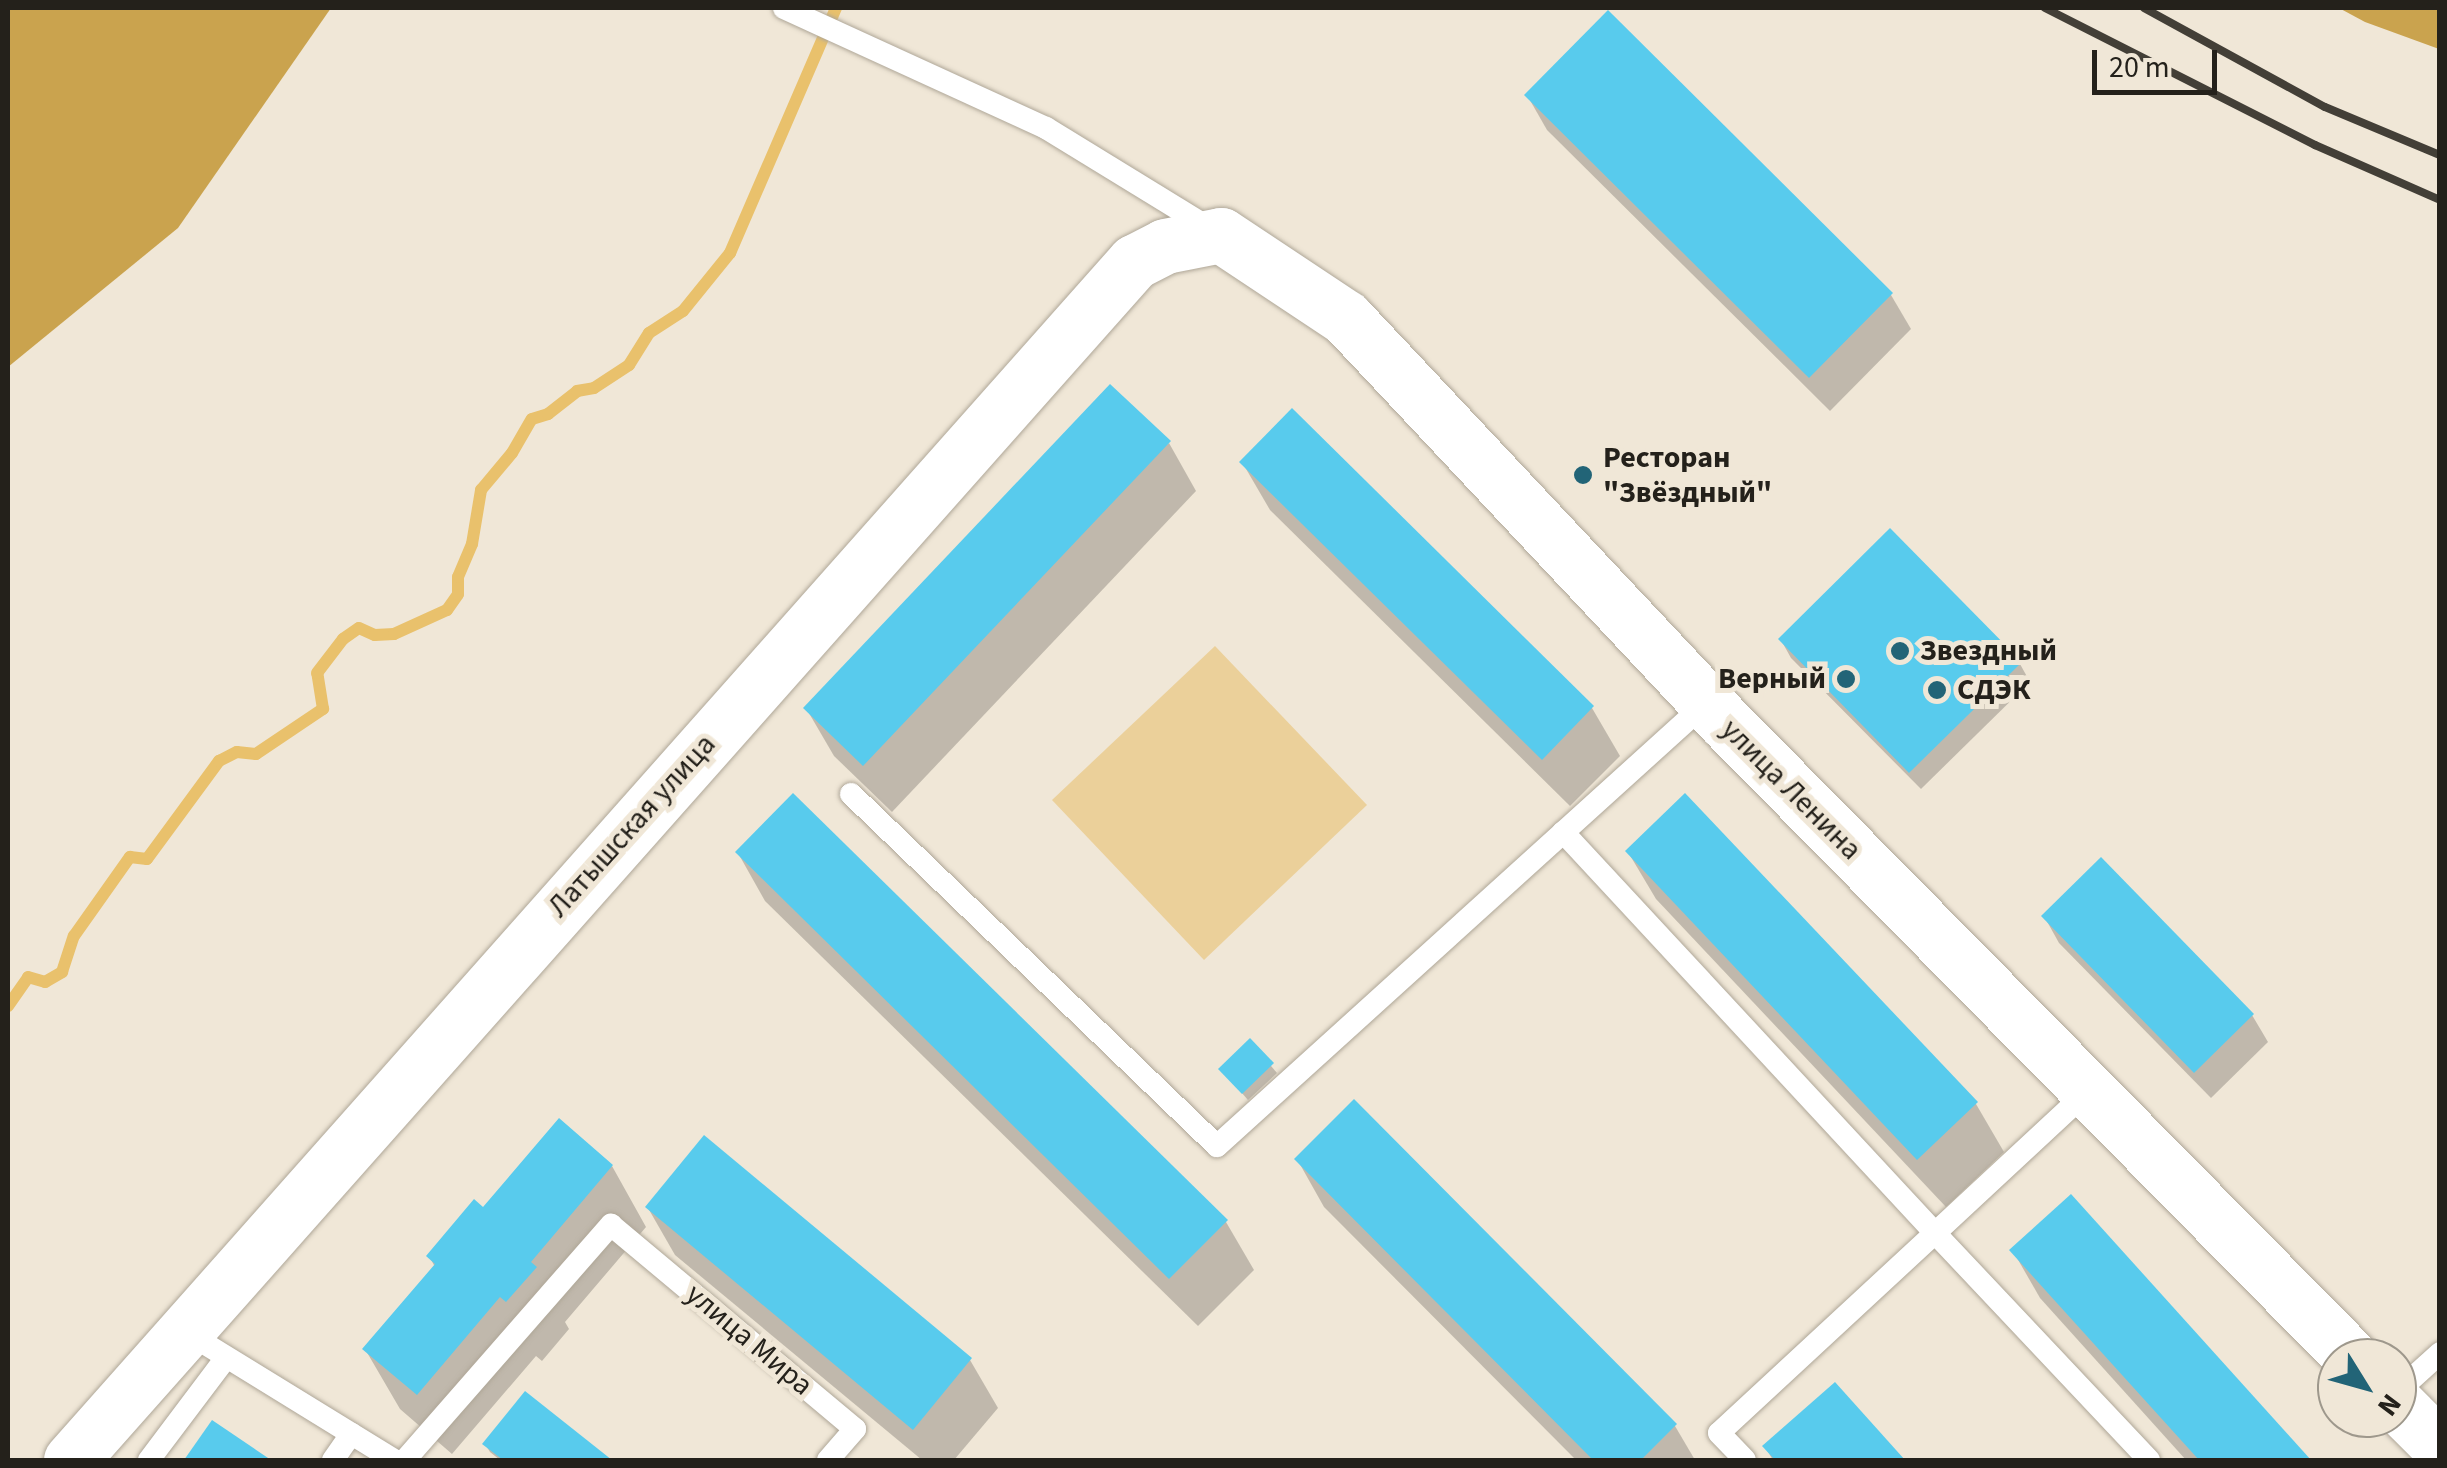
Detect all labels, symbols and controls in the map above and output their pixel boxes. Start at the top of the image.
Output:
scale bar [2097,30,2222,92]
text: 20 m [2109,46,2170,89]
place label: Ресторан "Звёздный" [1603,440,1772,510]
marker: Ресторан "Звёздный" [1572,464,1594,486]
place label: Звездный [1920,633,2057,669]
marker: Звездный [1889,640,1911,662]
place label: Верный [1718,661,1826,697]
marker: Верный [1835,668,1857,690]
place label: СДЭК [1957,672,2030,708]
marker: СДЭК [1926,679,1948,701]
street label: улица Ленина [1713,712,1869,868]
street label: Латышская улица [540,727,724,925]
street label: улица Мира [678,1276,820,1404]
north arrow [2317,1338,2417,1438]
text: N [2368,1385,2411,1424]

